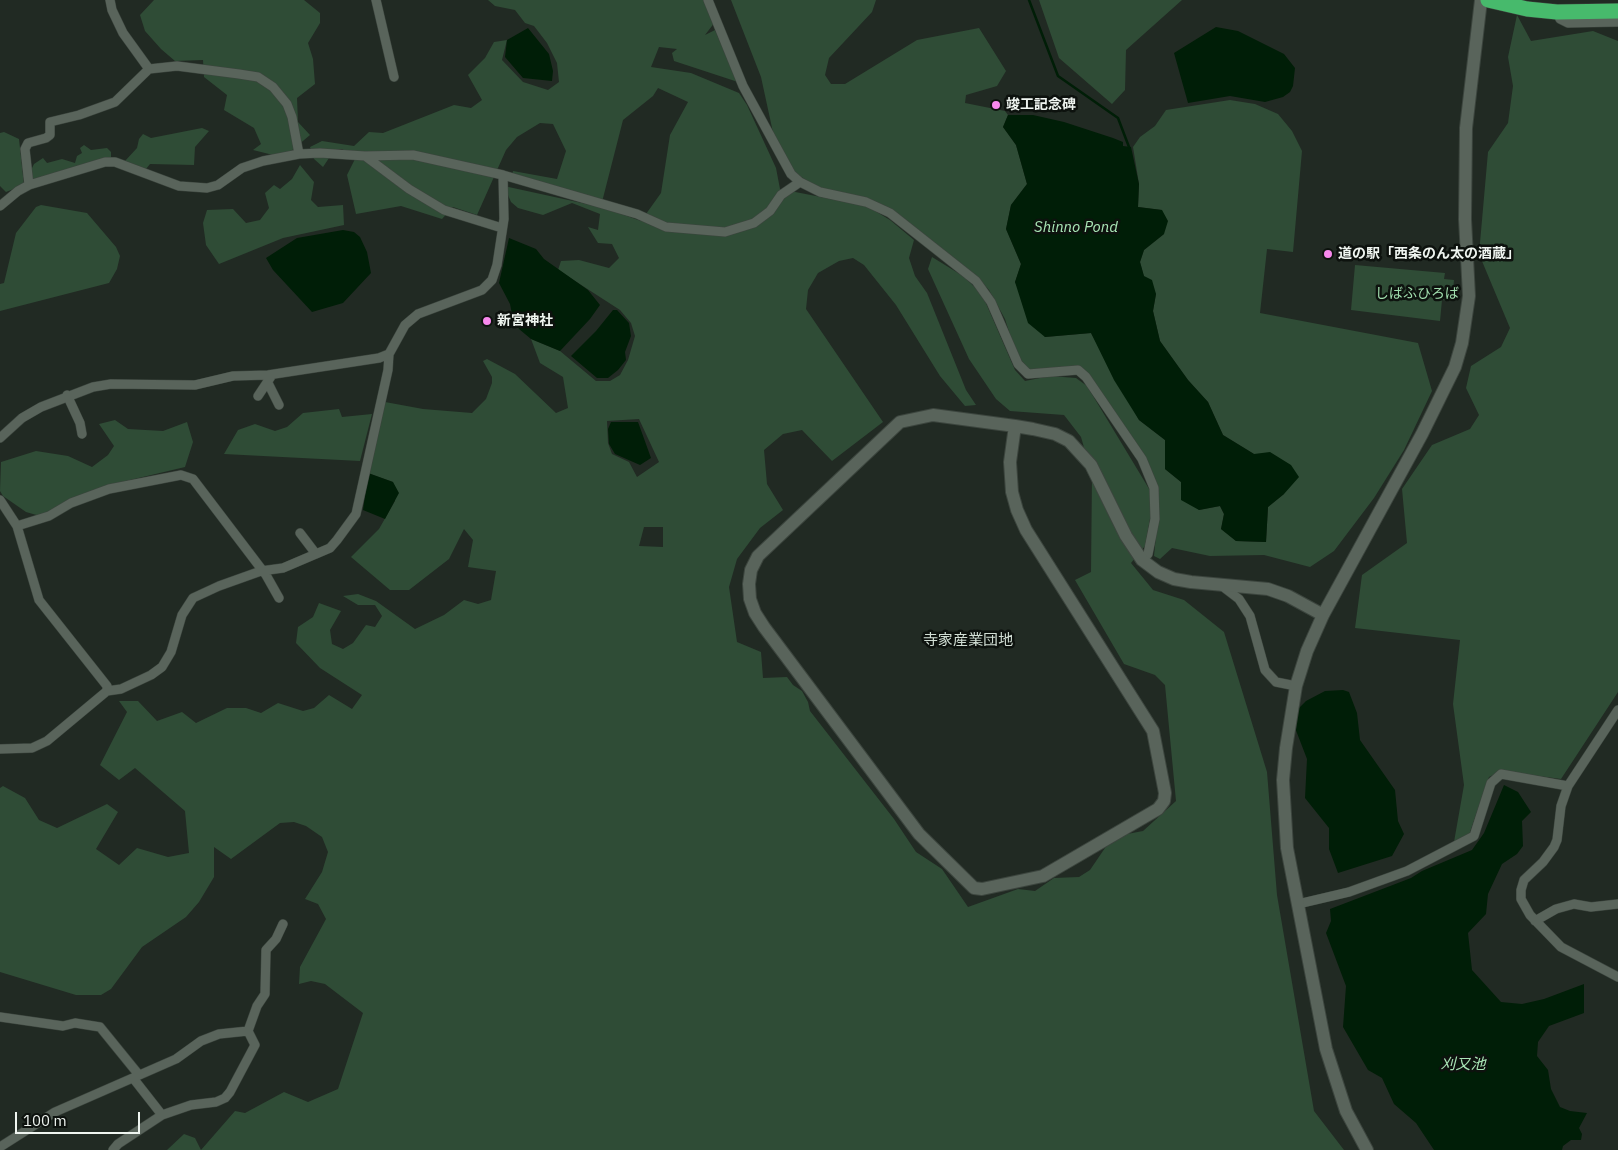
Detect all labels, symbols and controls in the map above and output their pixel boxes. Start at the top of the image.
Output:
place label: 竣工記念碑 [1006,97,1076,113]
marker: 竣工記念碑 [990,99,1002,111]
water label: Shinno Pond [1034,219,1118,237]
place label: 道の駅「西条のん太の酒蔵」 [1338,246,1520,262]
marker: 道の駅「西条のん太の酒蔵」 [1322,248,1334,260]
park label: しばふひろば [1375,286,1459,302]
place label: 新宮神社 [497,313,553,329]
marker: 新宮神社 [481,315,493,327]
district label: 寺家産業団地 [923,632,1013,650]
water label: 刈又池 [1441,1056,1485,1074]
scale bar [18,1102,142,1134]
text: 100 m [23,1111,67,1130]

